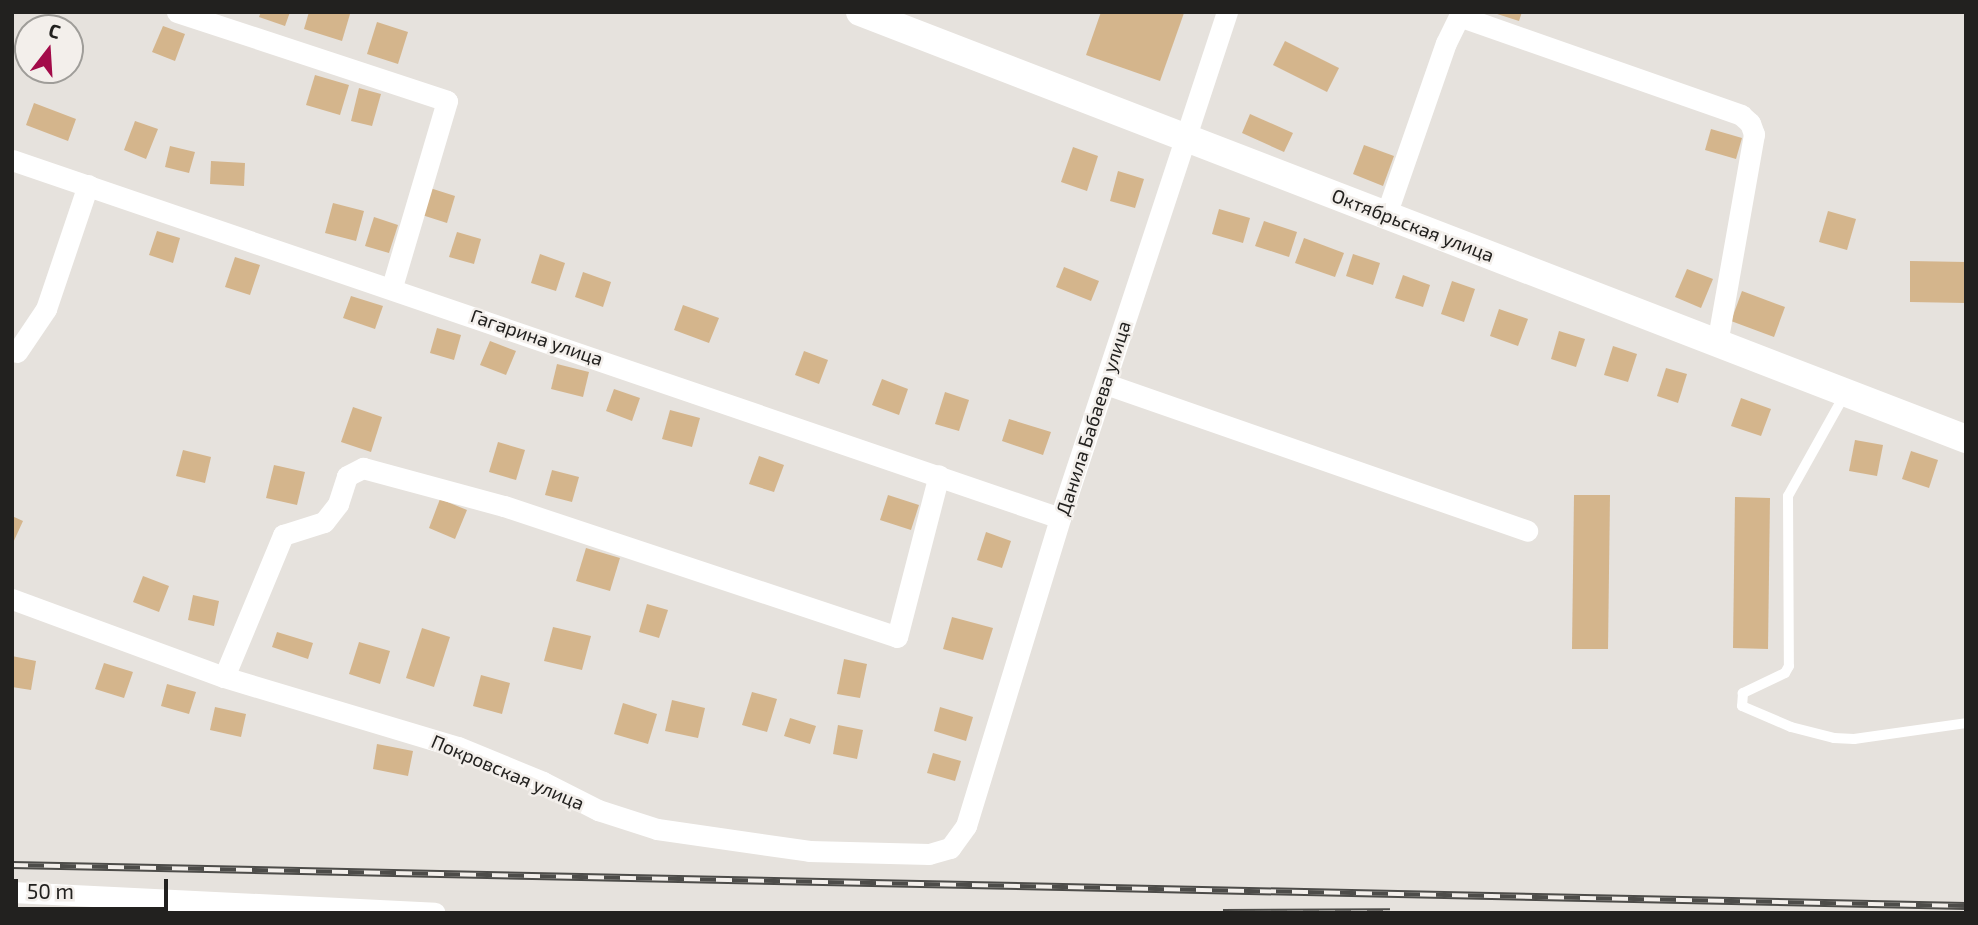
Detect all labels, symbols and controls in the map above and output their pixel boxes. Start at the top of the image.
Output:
north arrow [14,14,84,84]
text: С [46,18,63,43]
street label: Октябрьская улица [1329,184,1497,266]
street label: Гагарина улица [468,304,606,370]
street label: Данила Бабаева улица [1051,318,1135,518]
street label: Покровская улица [428,730,588,814]
scale bar [18,866,172,910]
text: 50 m [27,878,74,903]

